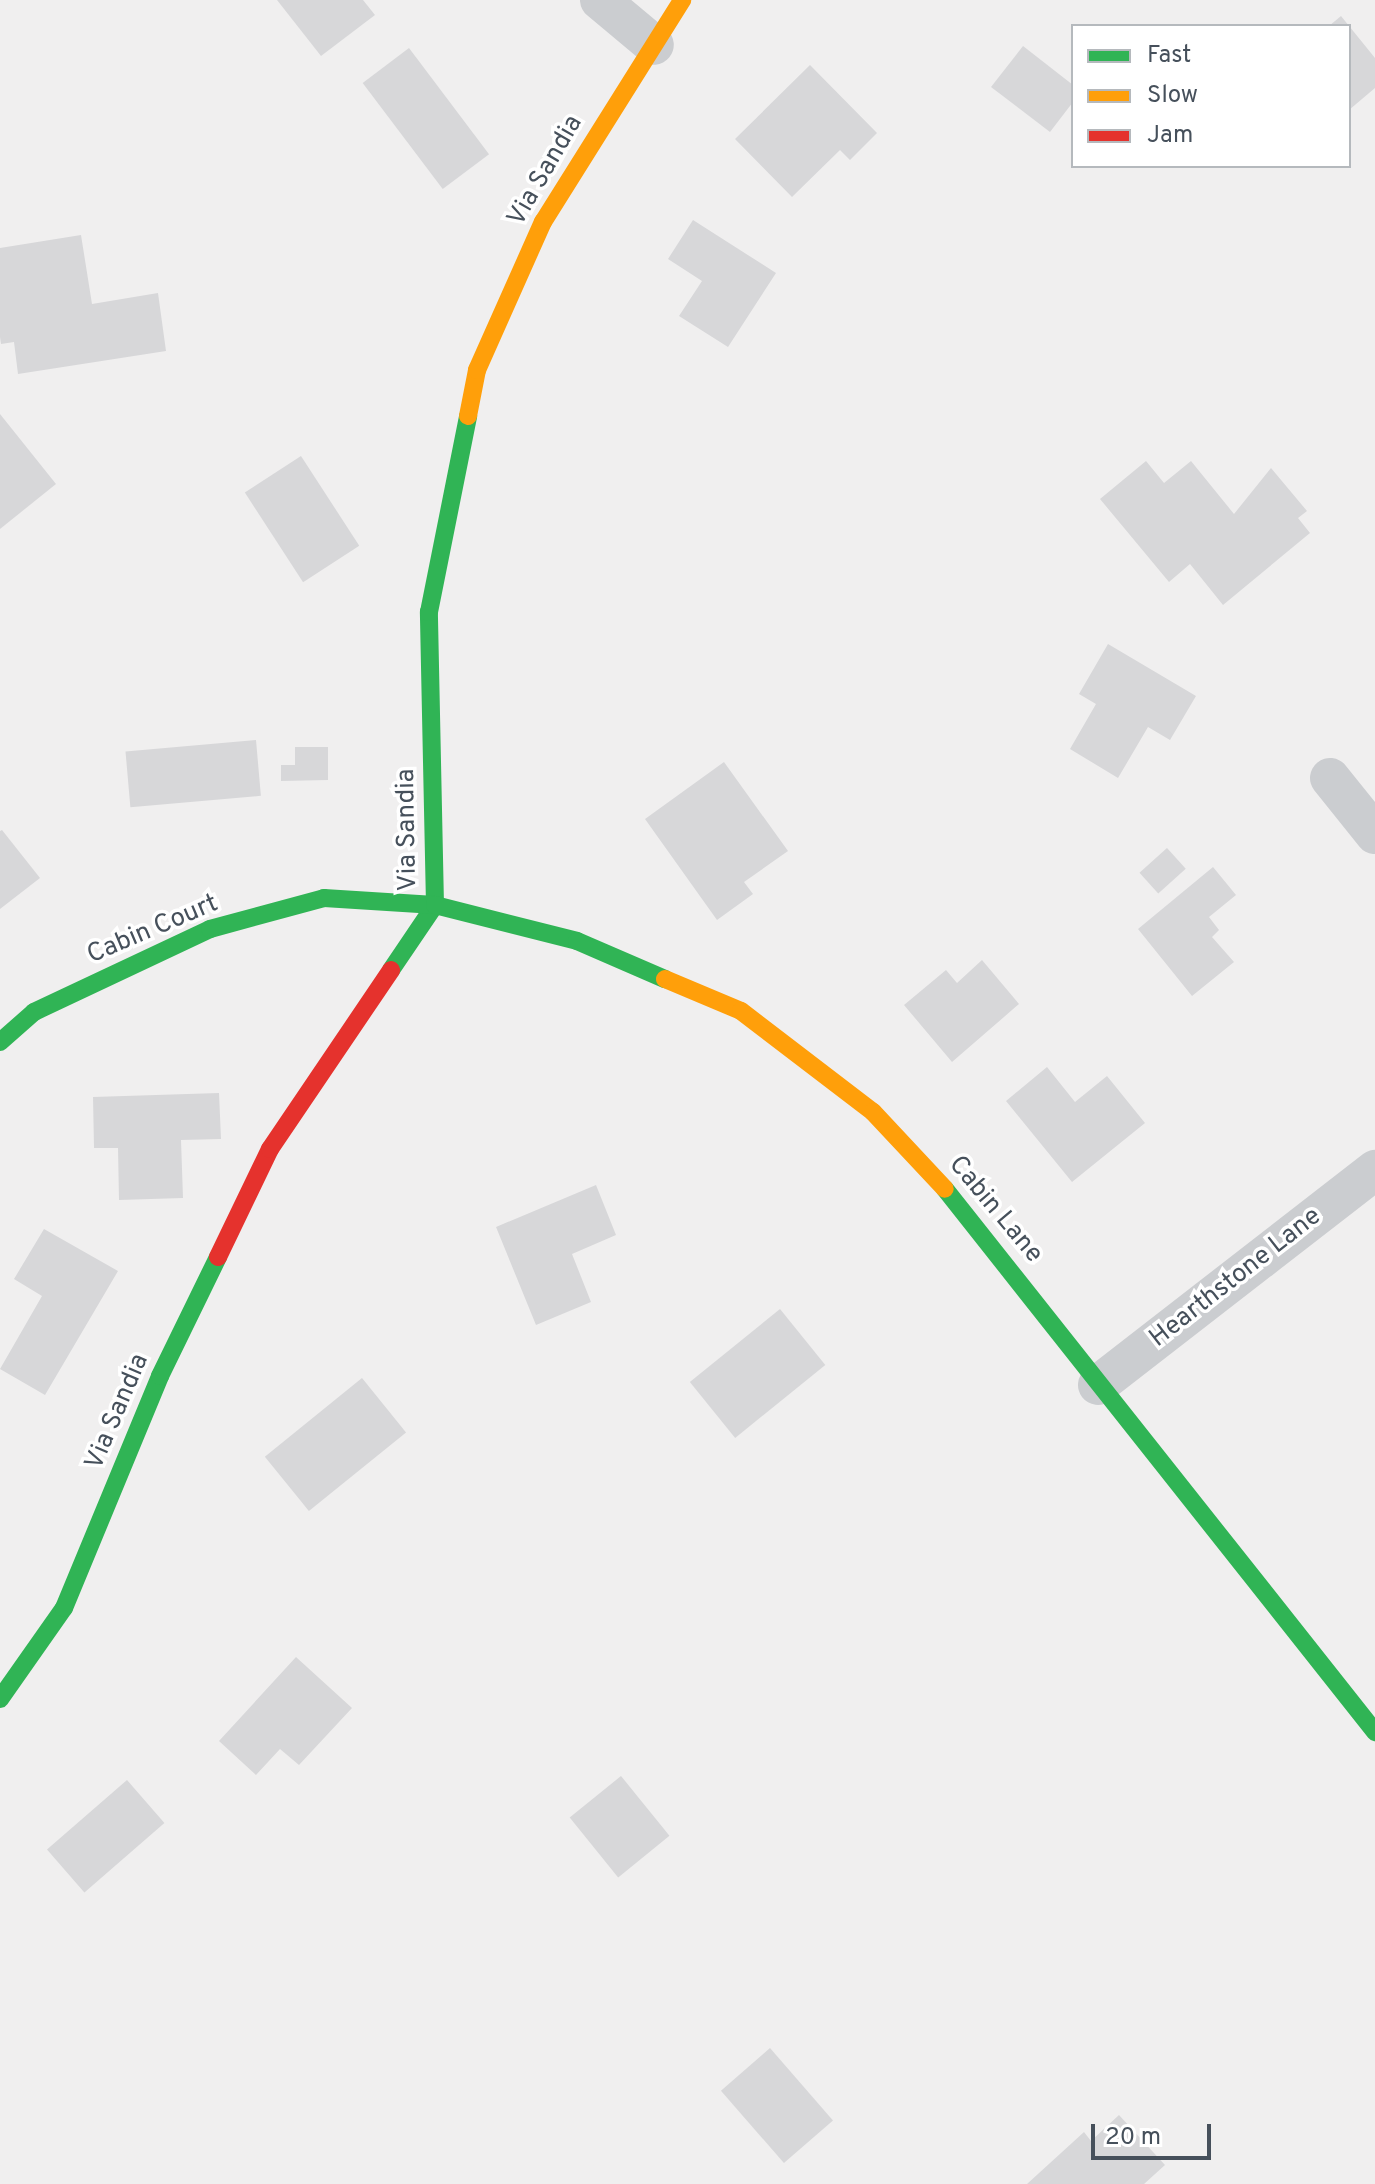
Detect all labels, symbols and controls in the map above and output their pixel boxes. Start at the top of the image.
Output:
legend [1071,24,1351,168]
text: Fast [1147,41,1191,71]
text: Slow [1147,81,1198,111]
street label: Via Sandia [502,110,590,232]
text: Jam [1147,121,1193,151]
street label: Via Sandia [391,768,425,892]
street label: Cabin Court [83,888,223,972]
street label: Cabin Lane [941,1150,1049,1270]
street label: Hearthstone Lane [1144,1201,1328,1355]
street label: Via Sandia [80,1349,156,1475]
scale bar [1095,2108,1215,2158]
text: 20 m [1105,2123,1161,2153]

